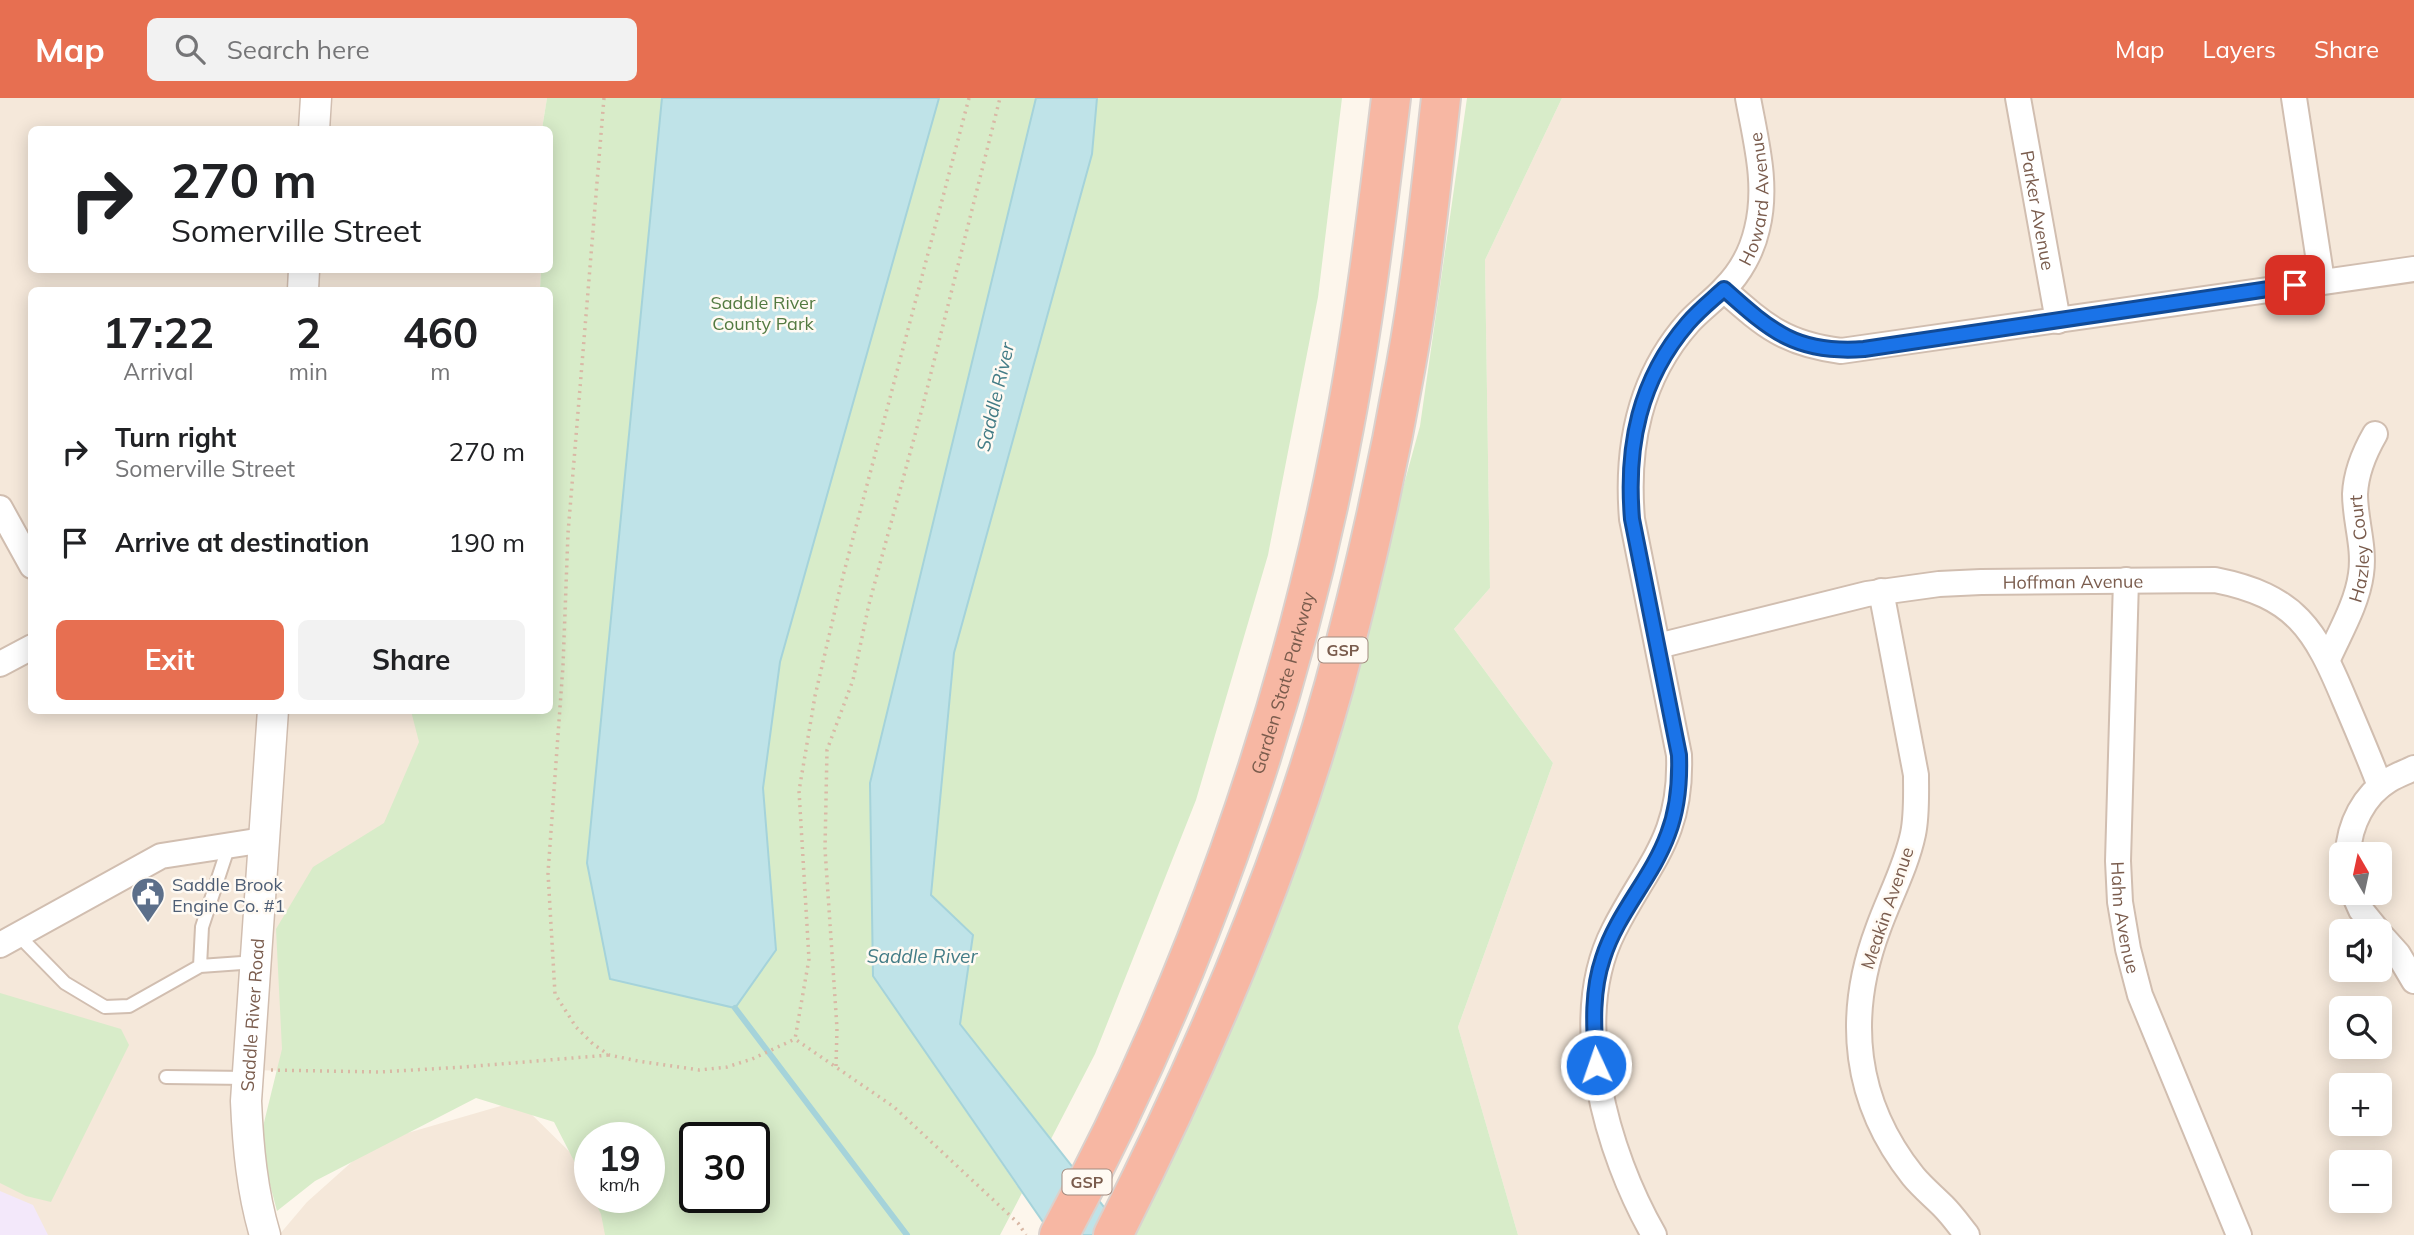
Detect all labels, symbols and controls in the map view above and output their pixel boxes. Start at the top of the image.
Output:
search box [147,18,637,81]
text: Map [35,29,105,70]
icon: search [171,30,209,68]
text: Search here [227,33,370,66]
text: Map [2115,34,2164,64]
text: Layers [2202,34,2276,64]
text: Share [2314,34,2379,64]
street label: Howard Avenue [1733,131,1773,269]
street label: Parker Avenue [2016,148,2060,272]
text: 270 m [171,149,317,210]
icon: right [56,154,147,245]
text: Somerville Street [171,210,421,250]
pin [2265,255,2325,315]
icon: arrive [2276,266,2314,304]
park label: Saddle River County Park [711,291,816,335]
text: 17:22 [103,306,214,359]
text: 2 [296,306,321,359]
text: 460 [403,306,478,359]
water label: Saddle River [971,339,1019,454]
text: Arrival [123,357,194,386]
text: min [289,357,328,386]
text: m [430,357,451,386]
text: Turn right [115,421,236,454]
icon: right [56,433,94,471]
text: 270 m [449,435,525,468]
text: Somerville Street [115,454,295,483]
street label: Hazley Court [2343,495,2373,605]
icon: arrive [56,524,94,562]
text: Arrive at destination [115,526,370,559]
text: 190 m [449,526,525,559]
street label: Hoffman Avenue [2003,569,2143,593]
street label: Garden State Parkway [1245,589,1319,777]
button: Exit [56,620,284,700]
button: Share [298,620,525,700]
road number: GSP [1318,638,1368,663]
north arrow [2329,842,2392,905]
map controls [2329,842,2392,1213]
street label: Meakin Avenue [1855,844,1919,972]
street label: Hahn Avenue [2107,861,2145,976]
place label: Saddle Brook Engine Co. #1 [172,873,285,917]
public building icon: Saddle Brook Engine Co. #1 [129,875,167,924]
button: sound [2329,919,2392,982]
street label: Saddle River Road [235,937,269,1092]
water label: Saddle River [867,944,978,968]
button: search [2329,996,2392,1059]
position arrow [1559,1028,1633,1102]
button: + [2329,1073,2392,1136]
speed limit sign: 30 [679,1122,770,1213]
text: 19 [598,1136,641,1180]
button: − [2329,1150,2392,1213]
road number: GSP [1062,1170,1112,1194]
text: km/h [599,1173,640,1196]

